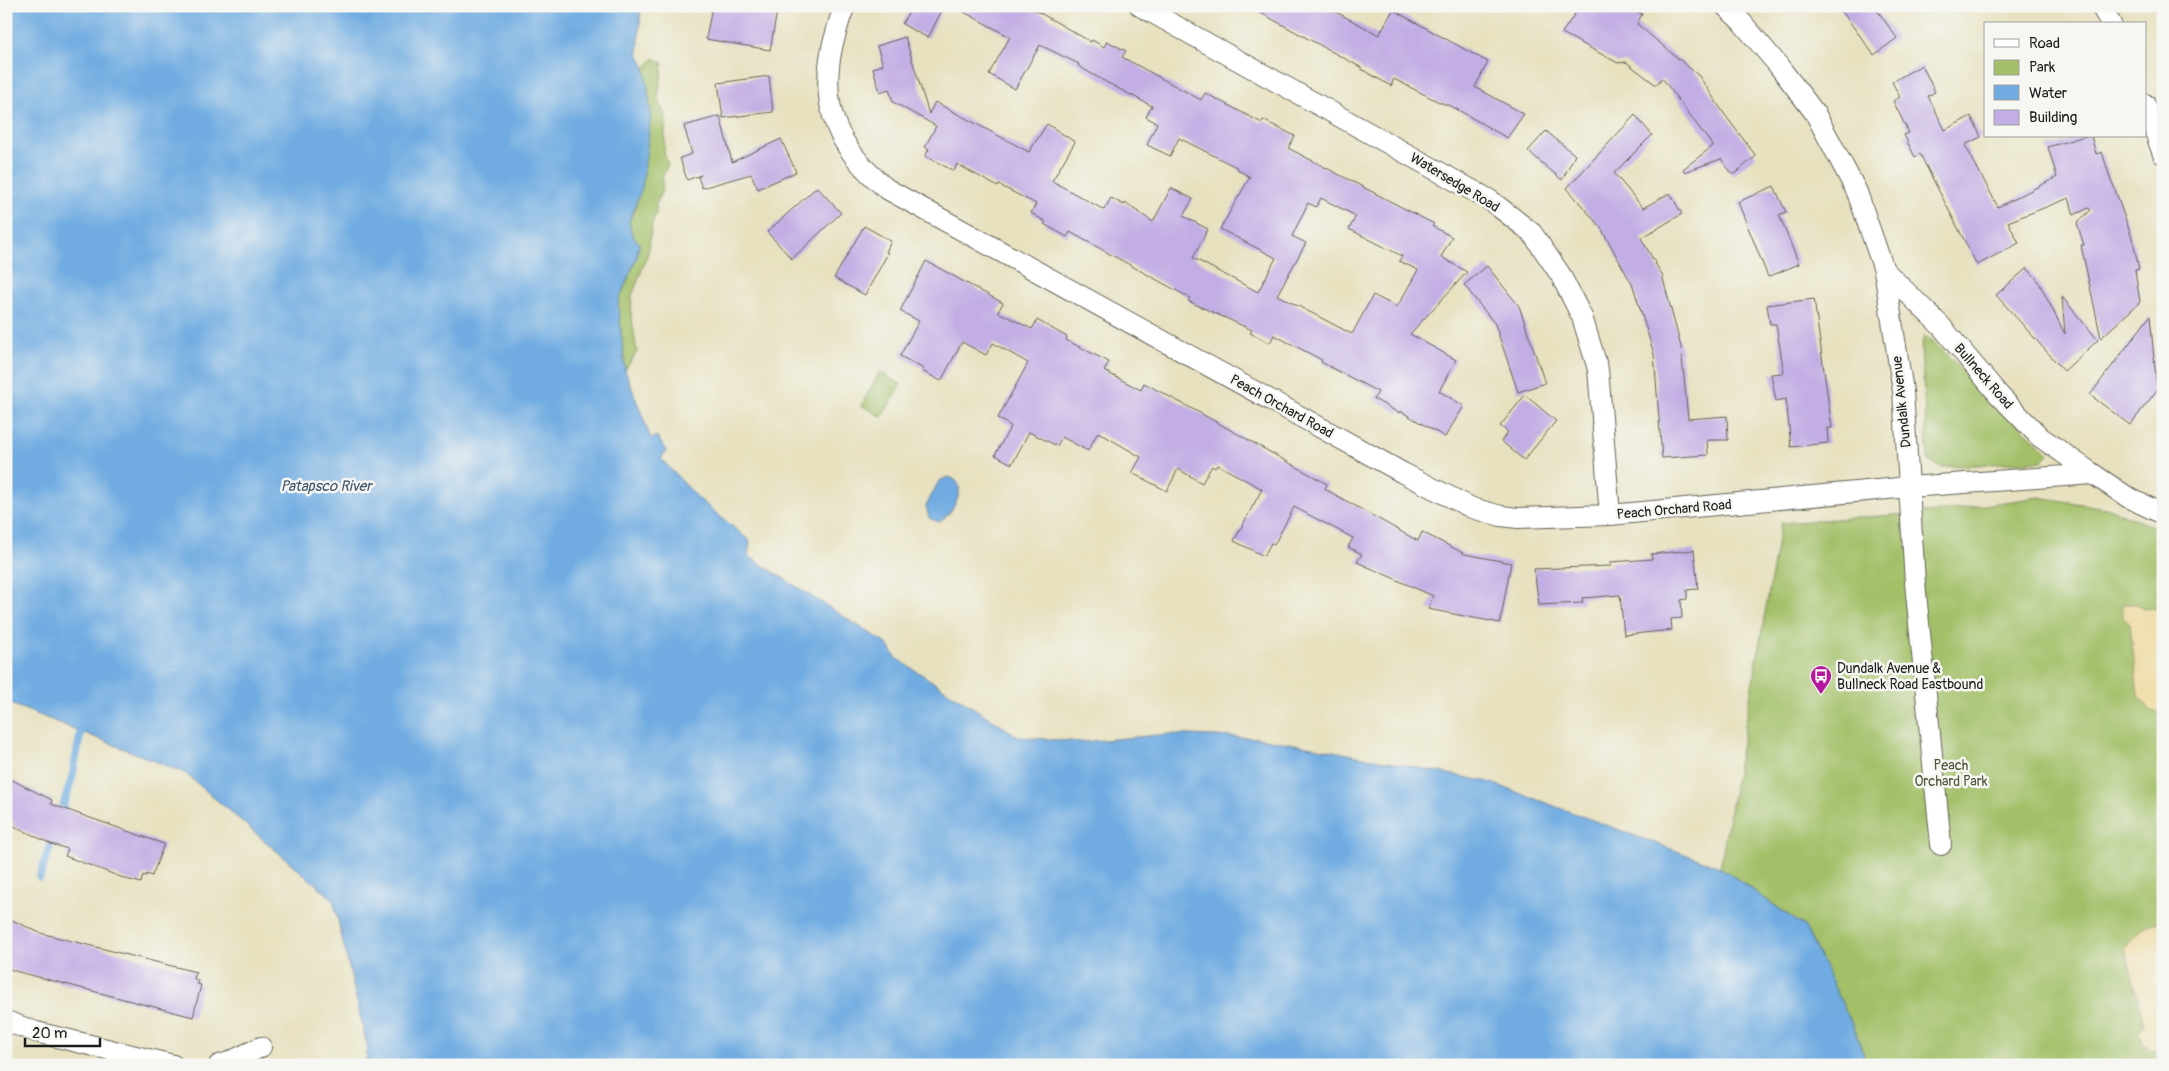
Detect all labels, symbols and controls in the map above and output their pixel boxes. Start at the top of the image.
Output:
legend [1984,22,2146,138]
text: Road [2029,34,2060,53]
text: Park [2029,58,2056,77]
text: Water [2029,84,2068,103]
text: Building [2029,108,2077,127]
street label: Watersedge Road [1407,149,1503,216]
street label: Bullneck Road [1950,340,2017,413]
street label: Dundalk Avenue [1888,355,1915,449]
street label: Peach Orchard Road [1227,371,1337,442]
water label: Patapsco River [280,477,373,496]
street label: Peach Orchard Road [1616,496,1732,523]
place label: Dundalk Avenue & Bullneck Road Eastbound [1837,660,1984,693]
bus stop icon: Dundalk Avenue & Bullneck Road Eastbound [1809,664,1833,695]
park label: Peach Orchard Park [1914,757,1988,790]
scale bar [25,1016,100,1048]
text: 20 m [32,1024,67,1043]

